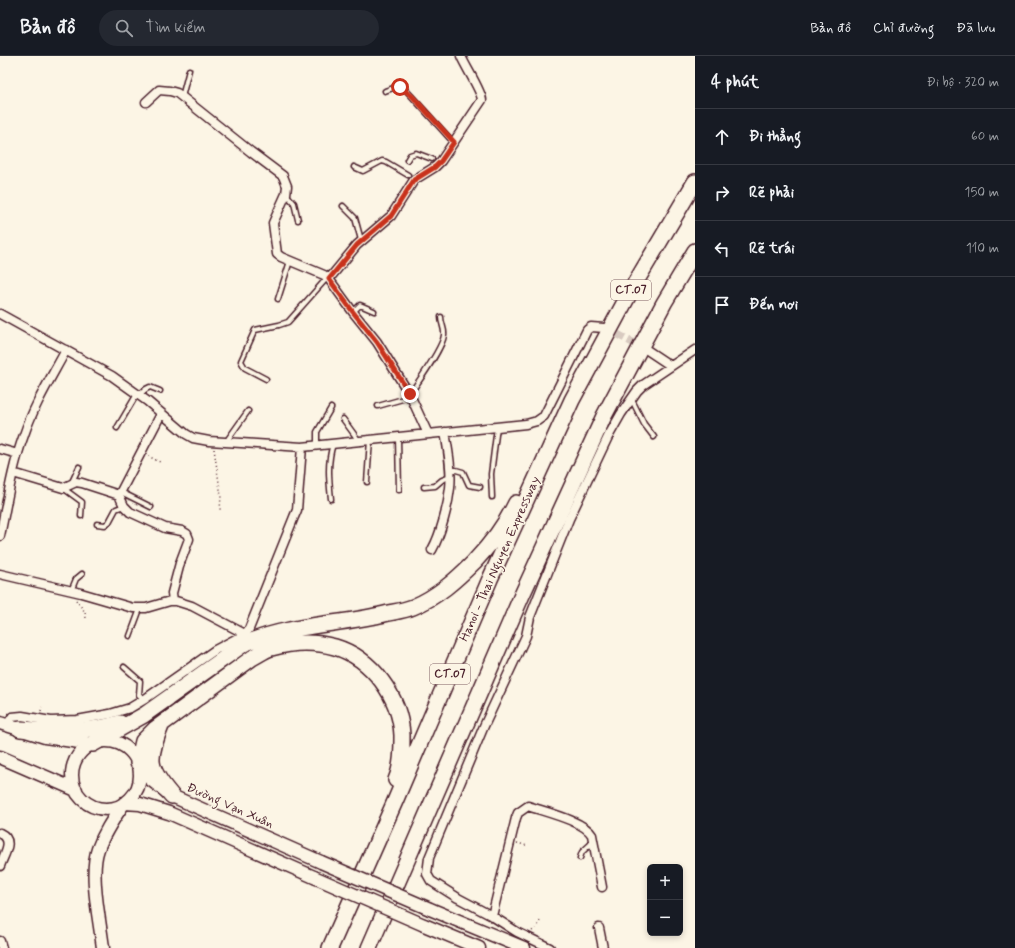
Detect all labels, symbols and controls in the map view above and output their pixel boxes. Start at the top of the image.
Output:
search box [99,10,379,46]
text: Bản đồ [20,15,75,40]
icon: search [113,17,135,39]
text: Tìm kiếm [145,18,205,38]
text: Bản đồ [810,19,851,37]
text: Chỉ đường [873,19,934,37]
text: Đã lưu [956,19,995,37]
text: 4 phút [711,71,759,93]
text: Đi bộ · 320 m [927,74,999,91]
route start [391,78,409,96]
icon: ahead [711,126,733,148]
text: Đi thẳng [749,127,801,147]
text: 60 m [971,128,999,145]
icon: right [711,182,733,204]
text: Rẽ phải [749,183,794,203]
text: 150 m [965,184,999,201]
icon: left [711,238,733,260]
text: Rẽ trái [749,239,795,259]
text: 110 m [966,240,999,257]
road number: CT.07 [611,280,651,300]
icon: arrive [711,294,733,316]
text: Đến nơi [749,295,798,315]
route end [401,385,419,403]
street label: Hanoi - Thai Nguyen Expressway [456,473,546,645]
road number: CT.07 [430,664,470,684]
street label: Đường Vạn Xuân [183,779,276,835]
map controls [647,864,683,936]
button: + [647,864,683,900]
button: − [647,900,683,936]

